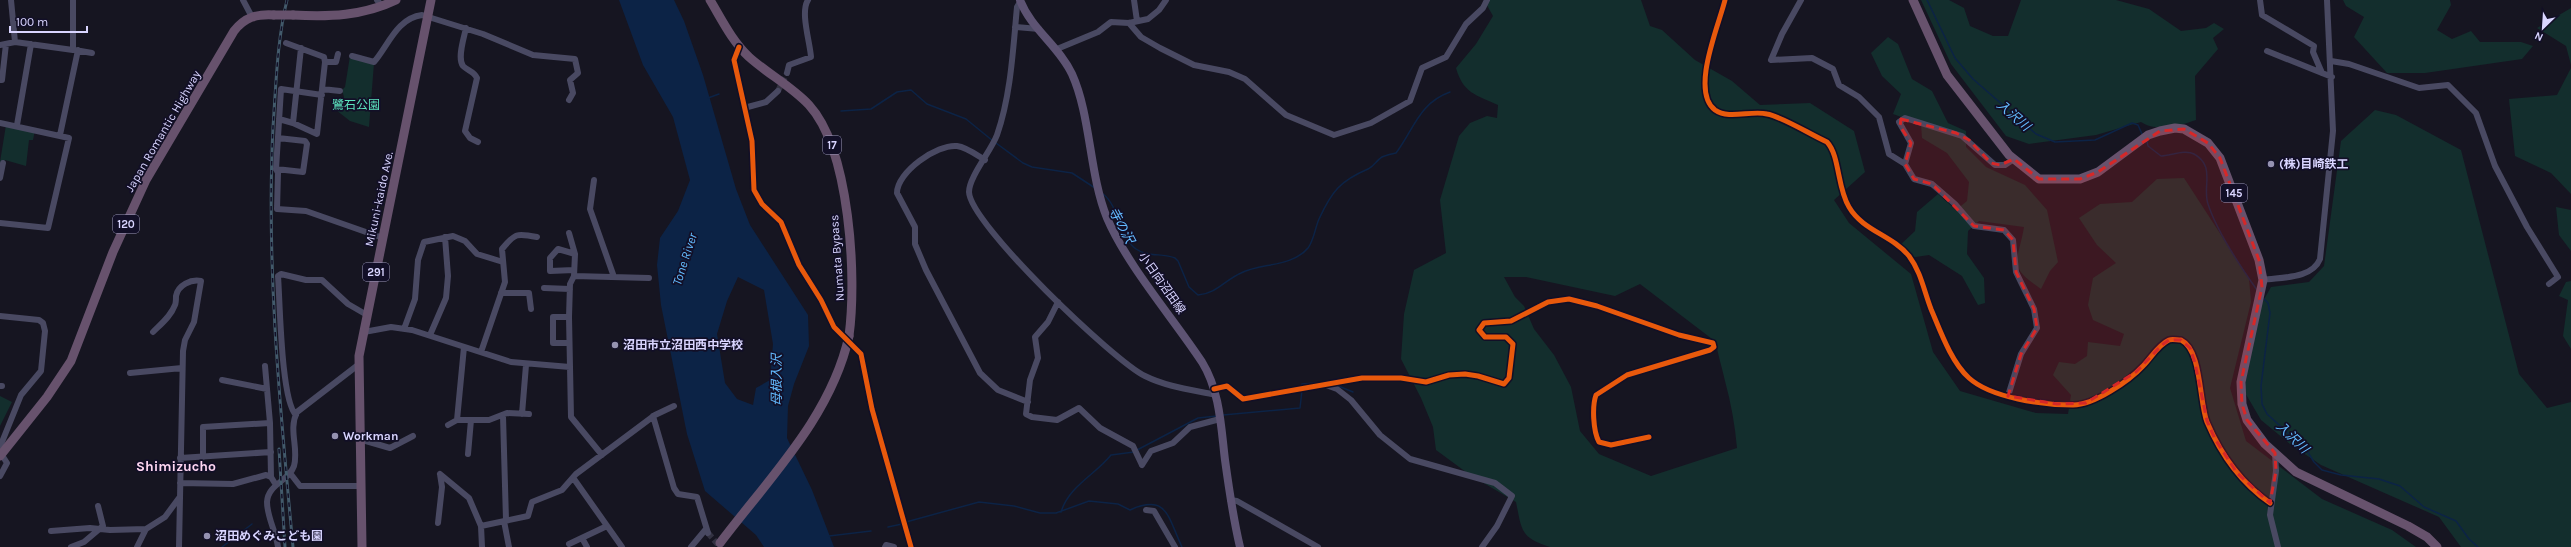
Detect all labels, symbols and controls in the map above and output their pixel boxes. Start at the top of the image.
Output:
scale bar [10,8,87,34]
north arrow [2523,8,2563,48]
text: 100 m [16,15,48,29]
text: N [2533,29,2545,44]
street label: Japan Romantic Highway [122,67,204,194]
water label: 入沢川 [1994,97,2035,135]
park label: 鷺石公園 [332,98,380,112]
road number: 17 [823,136,841,154]
street label: Mikuni-kaido Ave. [362,150,396,248]
place label: (株)目崎鉄工 [2279,157,2349,171]
marker: (株)目崎鉄工 [2266,159,2276,169]
road number: 145 [2221,184,2247,202]
water label: 寺の沢 [1106,204,1138,248]
street label: Numata Bypass [827,214,847,302]
road number: 120 [113,215,139,233]
water label: Tone River [669,231,700,287]
street label: 小日向沼田線 [1136,249,1188,317]
road number: 291 [363,263,389,281]
place label: 沼田市立沼田西中学校 [623,338,743,352]
marker: 沼田市立沼田西中学校 [610,340,620,350]
water label: 母根入沢 [769,352,784,406]
water label: 入沢川 [2273,418,2313,458]
place label: Workman [343,429,398,443]
marker: Workman [330,431,340,441]
district label: Shimizucho [136,458,216,475]
place label: 沼田めぐみこども園 [215,529,323,543]
marker: 沼田めぐみこども園 [202,531,212,541]

